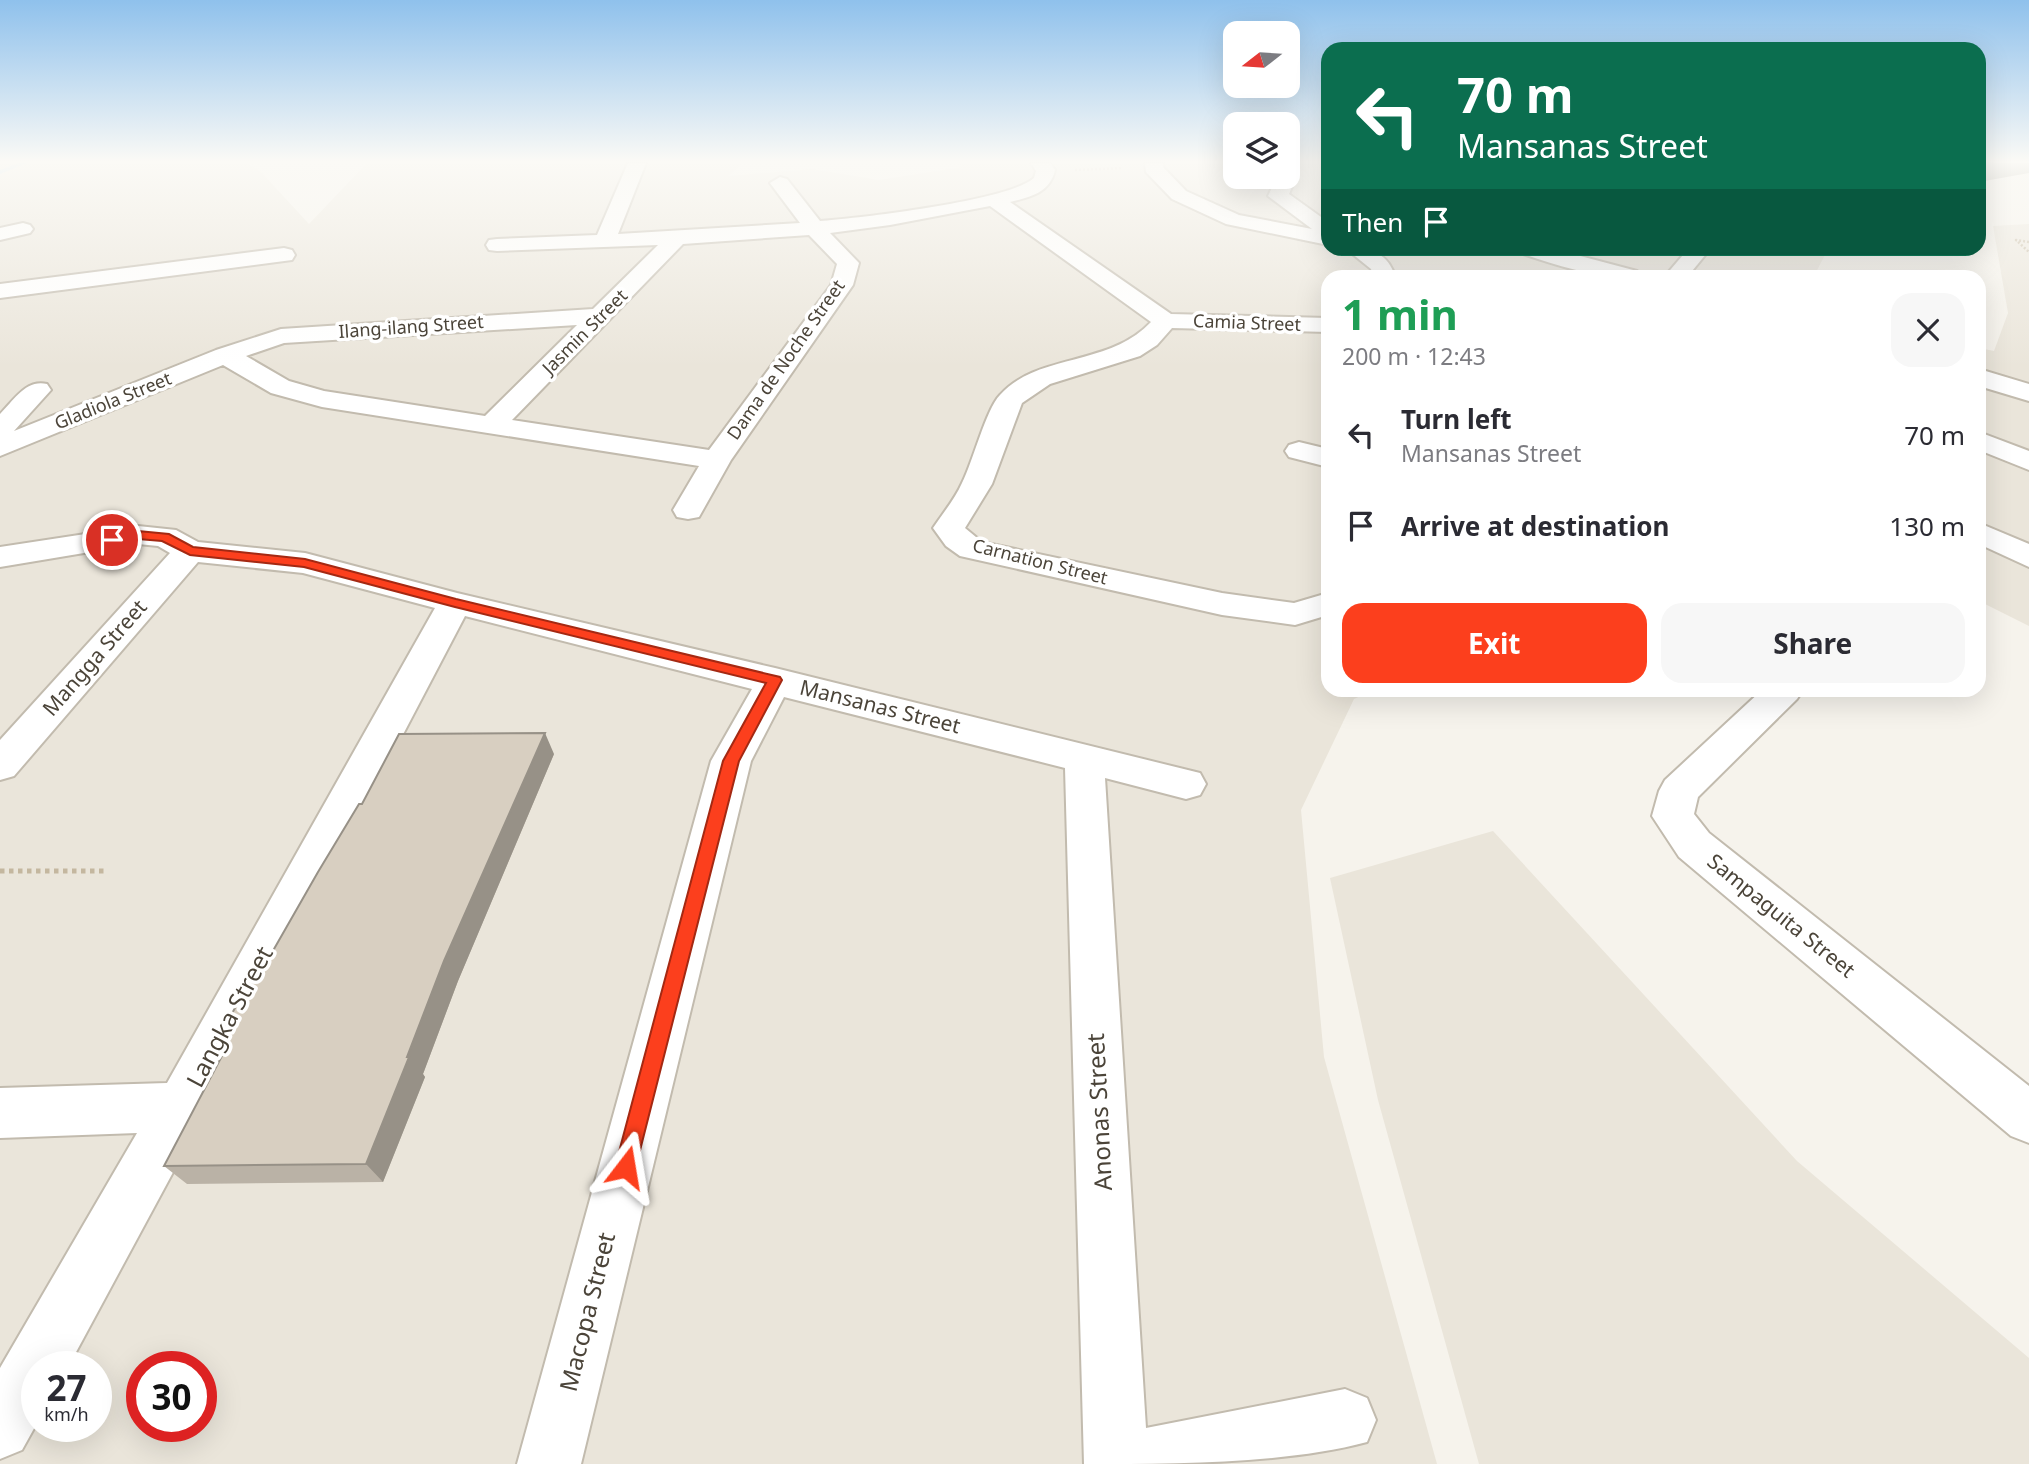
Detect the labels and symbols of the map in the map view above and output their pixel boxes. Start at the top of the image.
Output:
north arrow [1223,21,1300,98]
street label: Dama de Noche Street [721,274,850,444]
street label: Jasmin Street [535,283,632,380]
street label: Camia Street [1193,308,1302,336]
street label: Ilang-ilang Street [338,309,485,343]
street label: Gladiola Street [51,366,175,434]
pin [82,510,142,570]
street label: Carnation Street [970,533,1111,590]
street label: Mangga Street [36,593,153,721]
street label: Mansanas Street [797,673,964,740]
street label: Sampaguita Street [1702,847,1862,984]
street label: Langka Street [178,940,280,1093]
street label: Anonas Street [1078,1032,1119,1192]
position arrow [589,1130,663,1204]
street label: Macopa Street [551,1228,622,1395]
speed limit sign: 30 [126,1351,217,1442]

